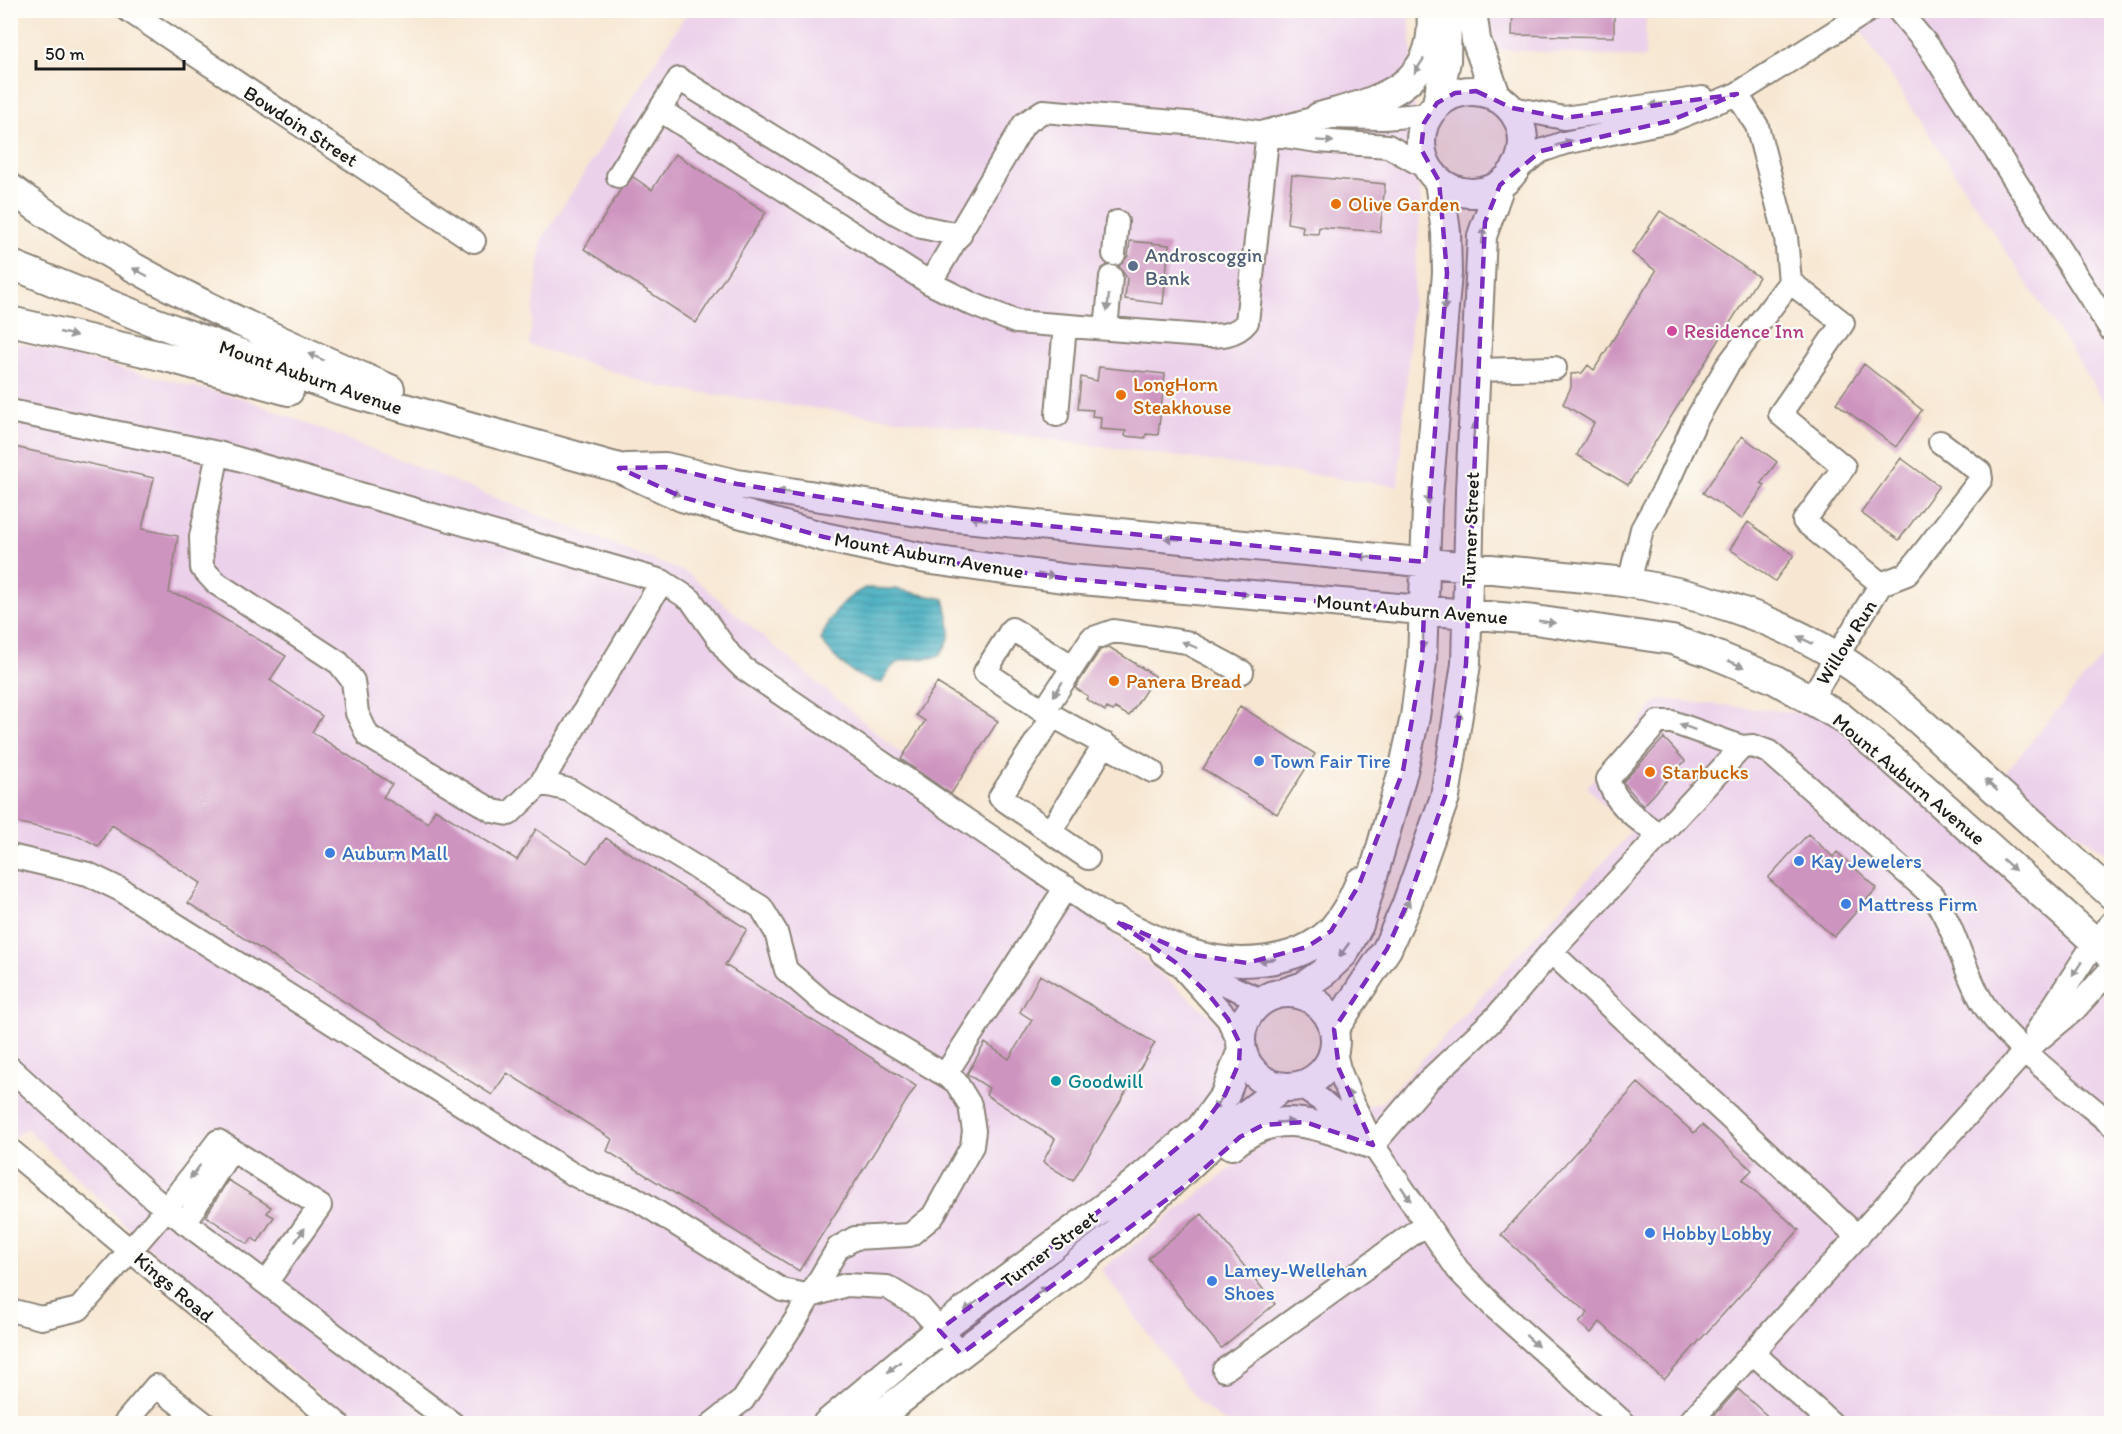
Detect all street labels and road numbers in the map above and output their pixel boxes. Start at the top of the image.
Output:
street label: Bowdoin Street [239,80,363,172]
street label: Mount Auburn Avenue [216,334,406,420]
street label: Turner Street [1456,471,1484,587]
street label: Mount Auburn Avenue [832,526,1026,584]
street label: Mount Auburn Avenue [1315,589,1509,629]
street label: Willow Run [1810,595,1882,689]
street label: Mount Auburn Avenue [1828,708,1990,850]
street label: Turner Street [996,1205,1102,1293]
street label: Kings Road [129,1247,219,1327]

